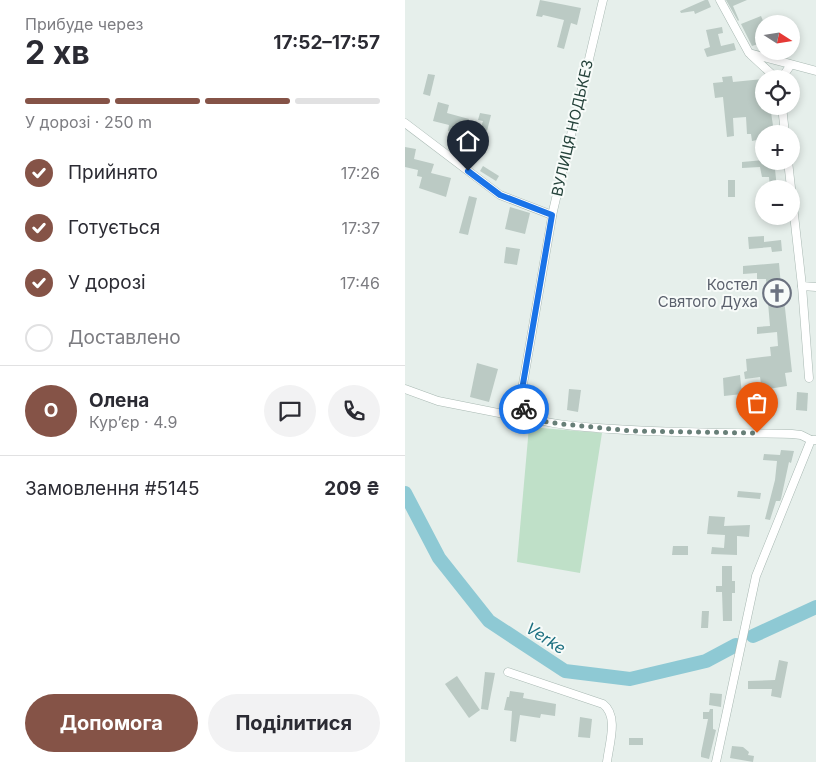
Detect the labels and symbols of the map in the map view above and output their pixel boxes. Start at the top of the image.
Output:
north arrow [755,15,800,60]
street label: ВУЛИЦЯ НОДЬКЕЗ [547,58,597,198]
pin [447,120,489,171]
place label: Костел Святого Духа [658,275,758,311]
church icon: Костел Святого Духа [762,278,792,308]
pin [736,382,778,433]
courier [499,384,549,434]
water label: Verke [522,618,570,658]

